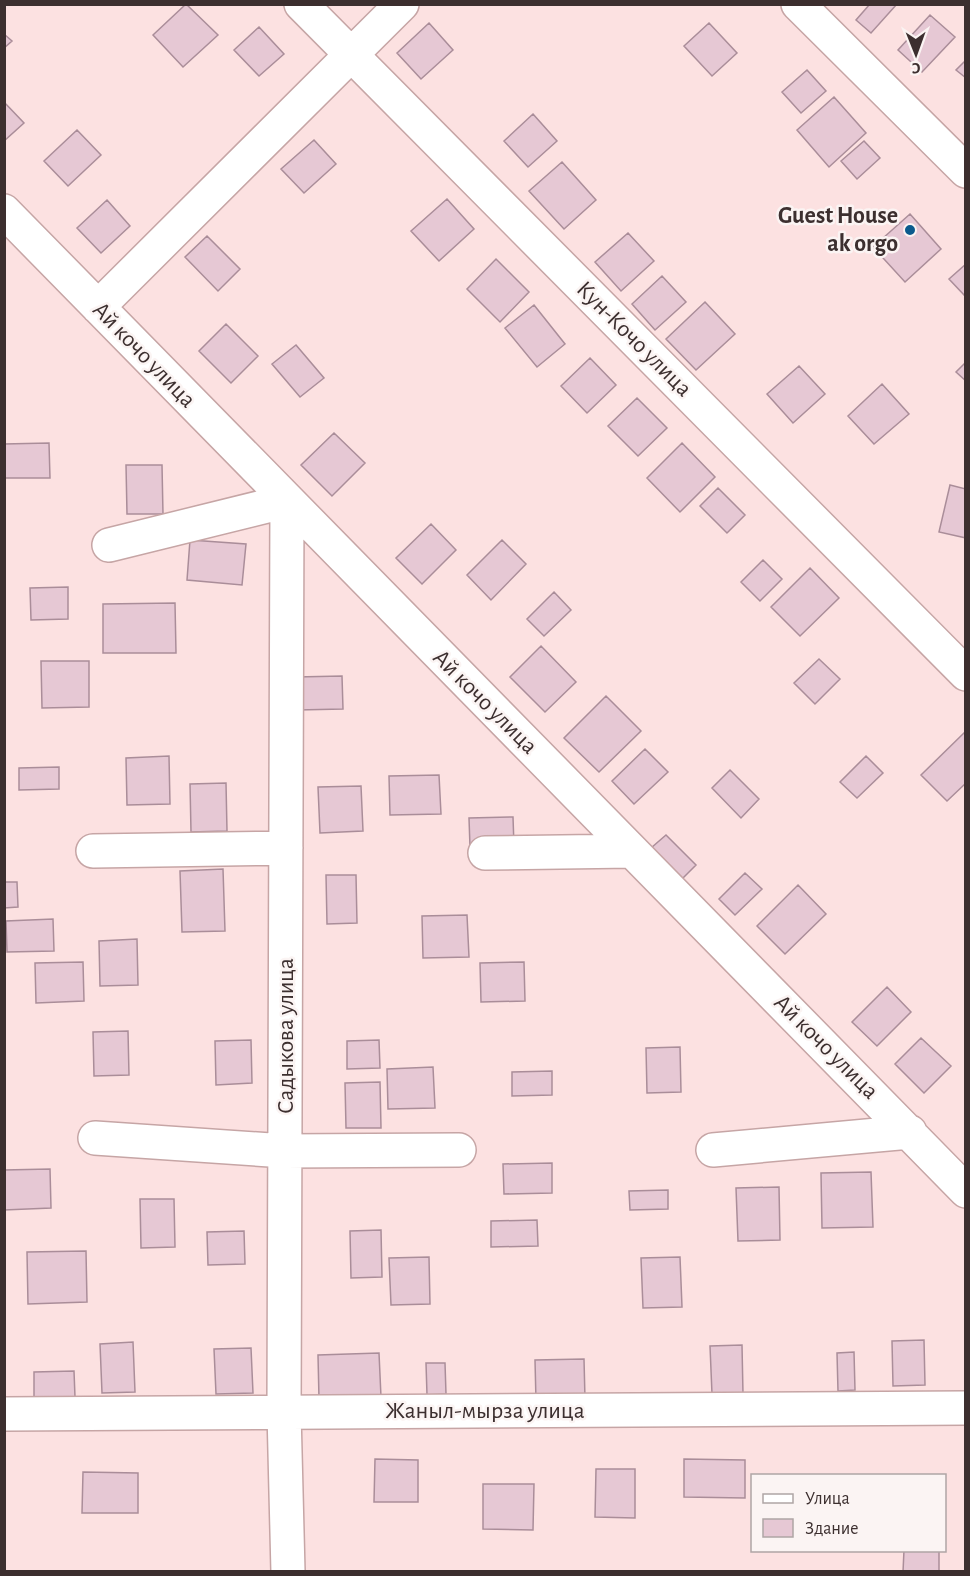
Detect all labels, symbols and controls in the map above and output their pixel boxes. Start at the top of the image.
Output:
north arrow [886,24,946,84]
text: С [912,60,921,76]
place label: Guest House ak orgo [778,204,898,256]
marker: Guest House ak orgo [903,223,917,237]
street label: Кун-Кочо улица [572,277,696,401]
street label: Ай кочо улица [88,298,200,412]
street label: Ай кочо улица [428,645,542,759]
street label: Садыкова улица [274,958,298,1114]
street label: Ай кочо улица [769,990,883,1104]
street label: Жаныл-мырза улица [385,1399,585,1423]
legend [751,1474,946,1552]
text: Улица [805,1490,850,1508]
text: Здание [805,1520,859,1538]

